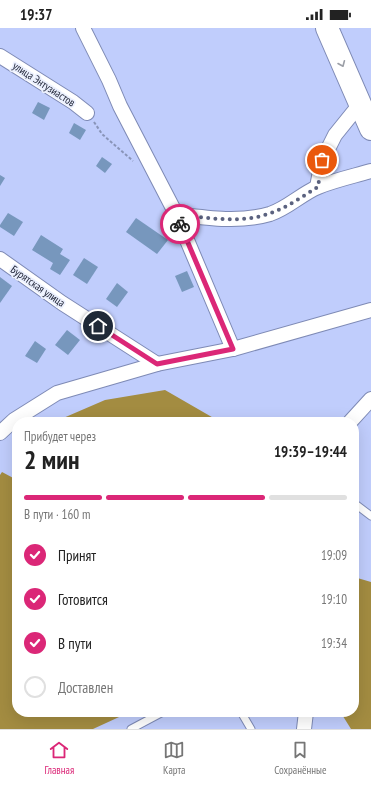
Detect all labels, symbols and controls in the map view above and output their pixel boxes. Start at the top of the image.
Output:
text: 19:37 [20,5,52,24]
street label: улица Энтузиастов [10,59,78,110]
one-way arrow [338,60,346,67]
pin [305,143,339,177]
icon: bag [311,149,333,171]
courier [160,204,200,244]
icon: bike [169,213,191,235]
street label: Бурятская улица [8,262,68,310]
pin [81,309,115,343]
icon: home [87,315,109,337]
text: Прибудет через [24,428,96,445]
text: 19:39–19:44 [274,442,347,461]
text: 2 мин [24,443,79,476]
text: В пути · 160 m [24,506,90,523]
icon: check [24,544,46,566]
text: Принят [58,546,96,565]
text: 19:09 [321,547,347,564]
icon: check [24,588,46,610]
text: Готовится [58,590,108,609]
text: 19:10 [321,591,347,608]
icon: check [24,632,46,654]
text: В пути [58,634,92,653]
text: 19:34 [321,635,347,652]
text: Доставлен [58,678,113,697]
tab: Главная [44,739,74,777]
tab: Карта [163,739,185,777]
tab: Сохранённые [274,739,327,777]

